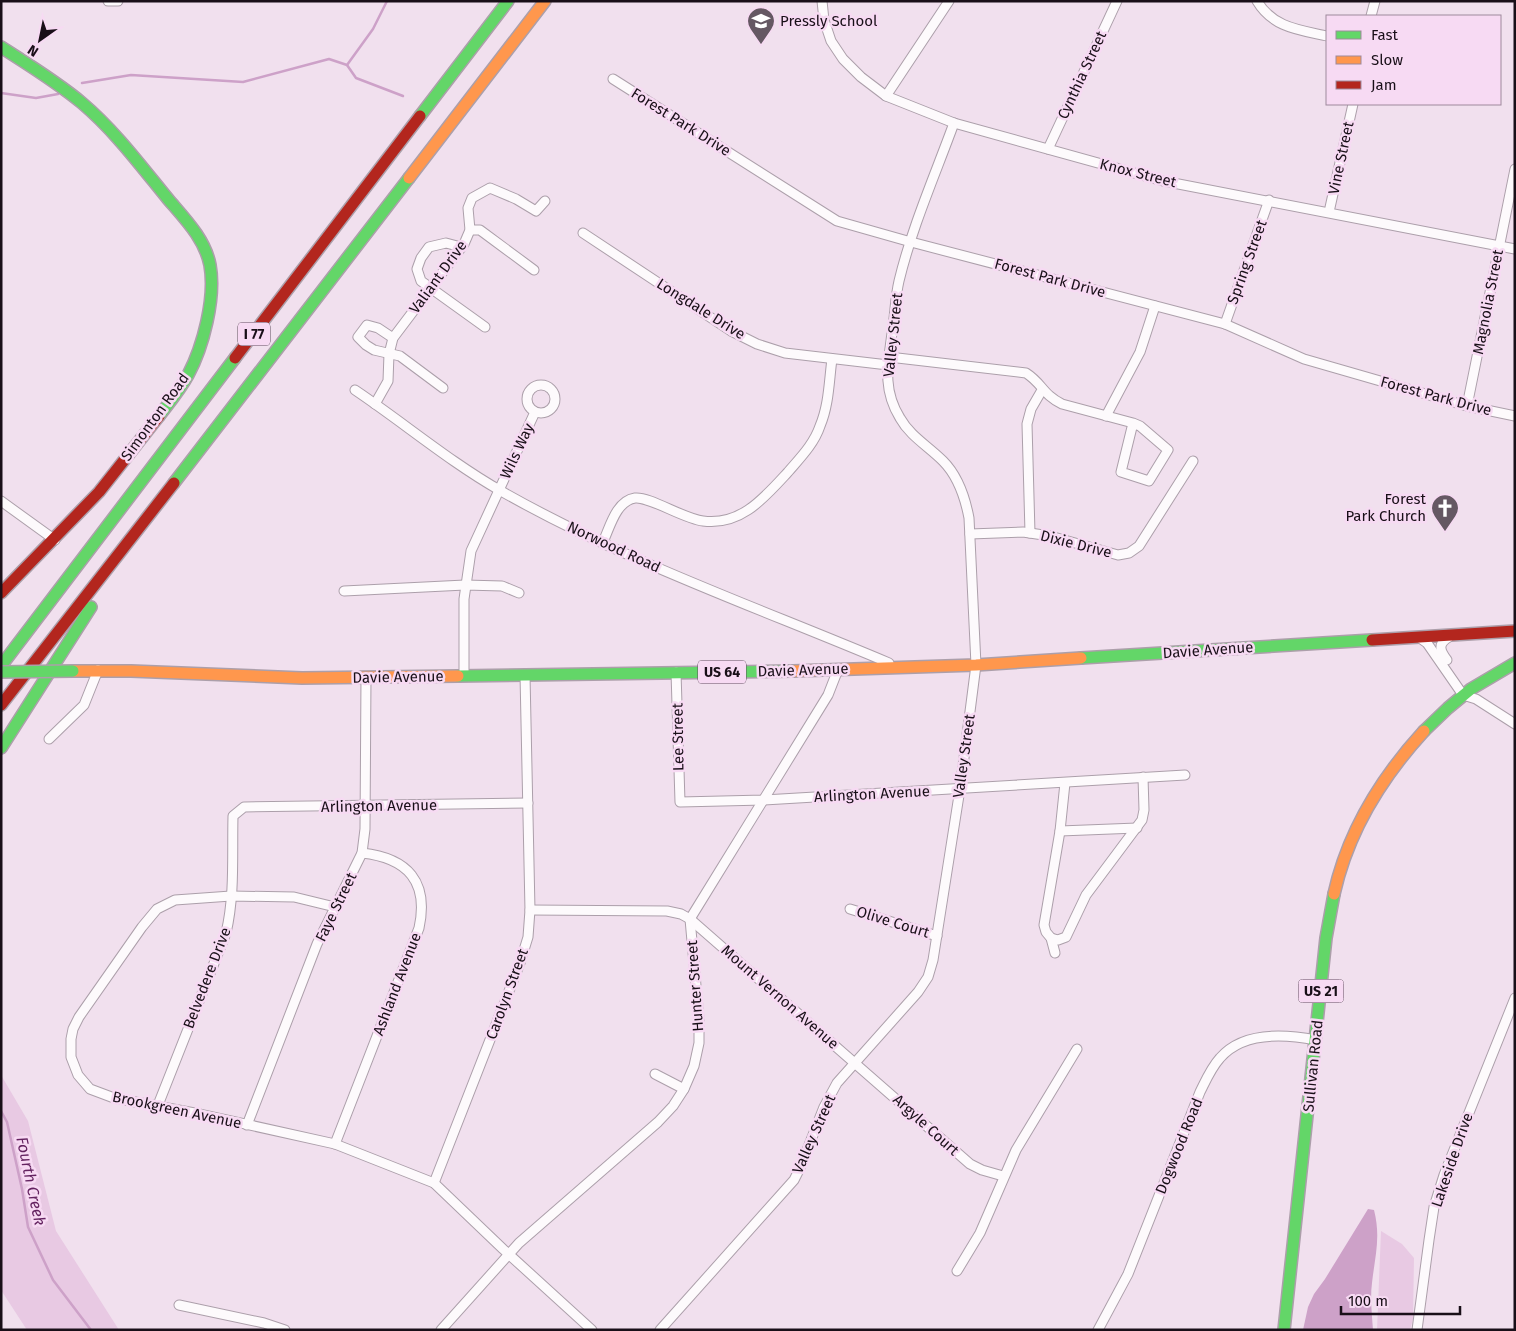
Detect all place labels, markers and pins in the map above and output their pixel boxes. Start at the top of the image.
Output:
school or university icon: Pressly School [746,6,776,45]
place label: Pressly School [780,12,878,30]
place label: Forest Park Church [1345,490,1427,525]
church icon: Forest Park Church [1430,493,1460,532]

